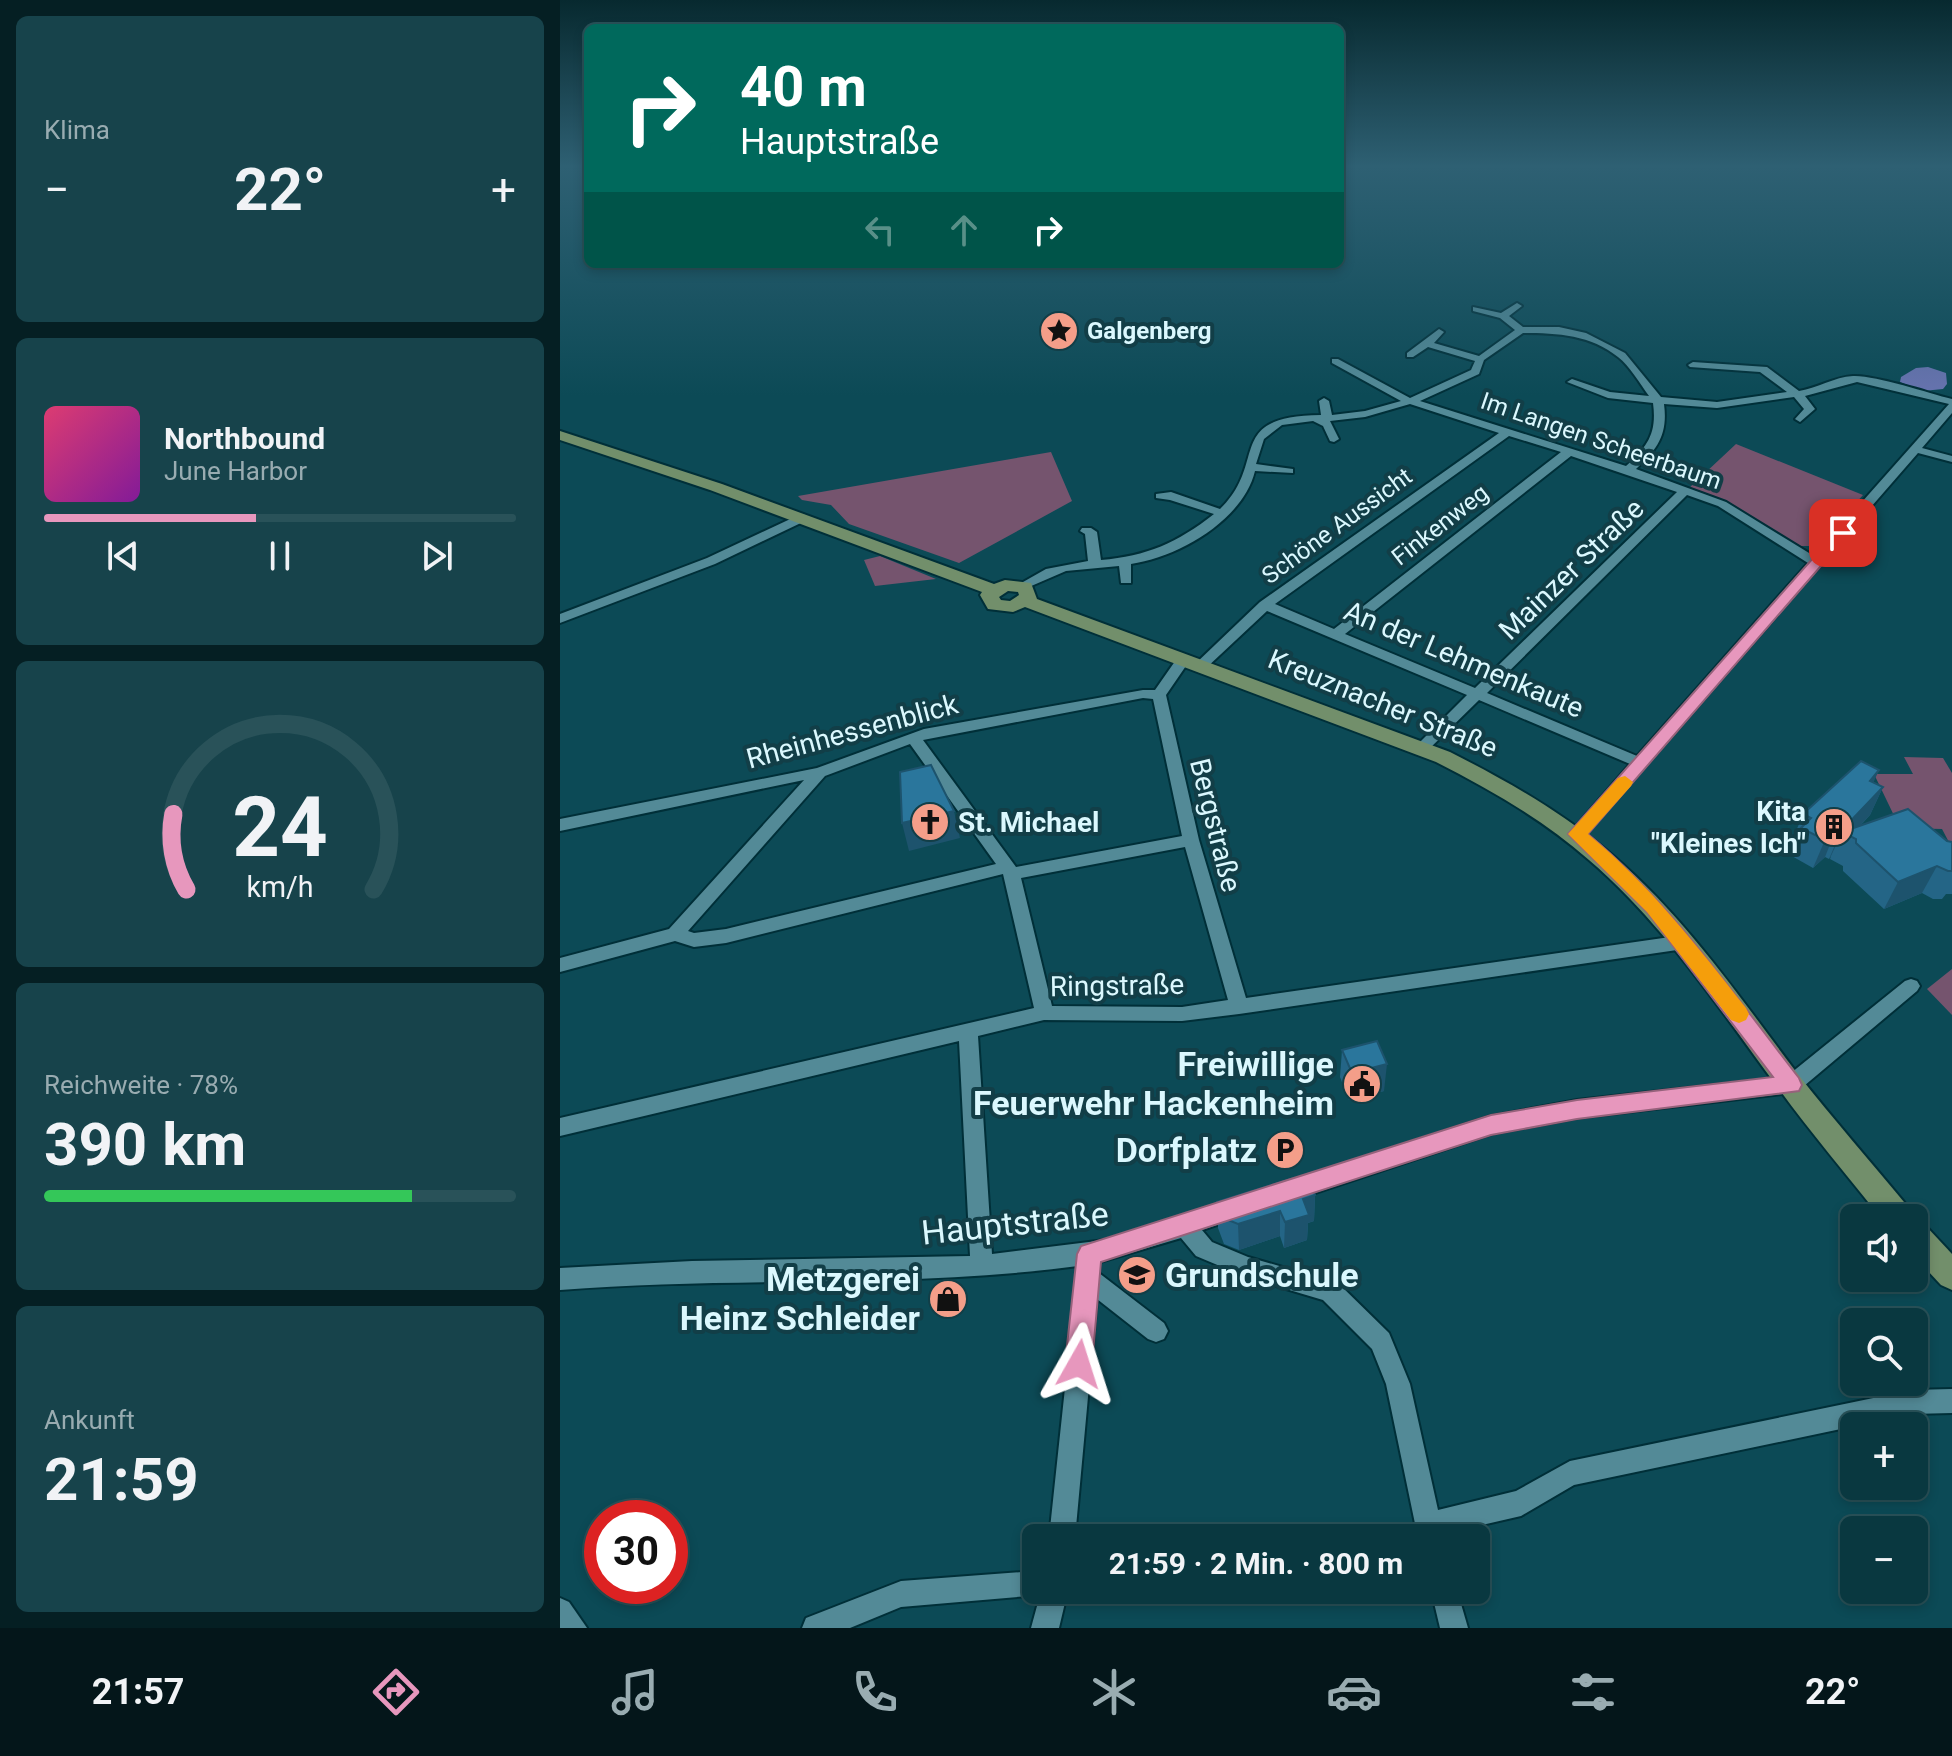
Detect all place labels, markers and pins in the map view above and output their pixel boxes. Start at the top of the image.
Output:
place icon: Galgenberg [1038,310,1080,352]
place label: Galgenberg [1087,317,1211,345]
pin [1809,499,1877,567]
place label: Kita "Kleines Ich" [1651,795,1806,860]
church icon: St. Michael [909,801,951,843]
place label: St. Michael [958,806,1100,839]
building icon: Kita "Kleines Ich" [1813,806,1855,848]
place label: Freiwillige Feuerwehr Hackenheim [973,1044,1334,1123]
public building icon: Freiwillige Feuerwehr Hackenheim [1341,1063,1383,1105]
parking icon: Dorfplatz [1264,1129,1306,1171]
place label: Dorfplatz [1116,1130,1257,1170]
school or university icon: Grundschule [1116,1254,1158,1296]
place label: Grundschule [1165,1255,1359,1295]
place label: Metzgerei Heinz Schleider [680,1259,921,1338]
shop icon: Metzgerei Heinz Schleider [927,1278,969,1320]

